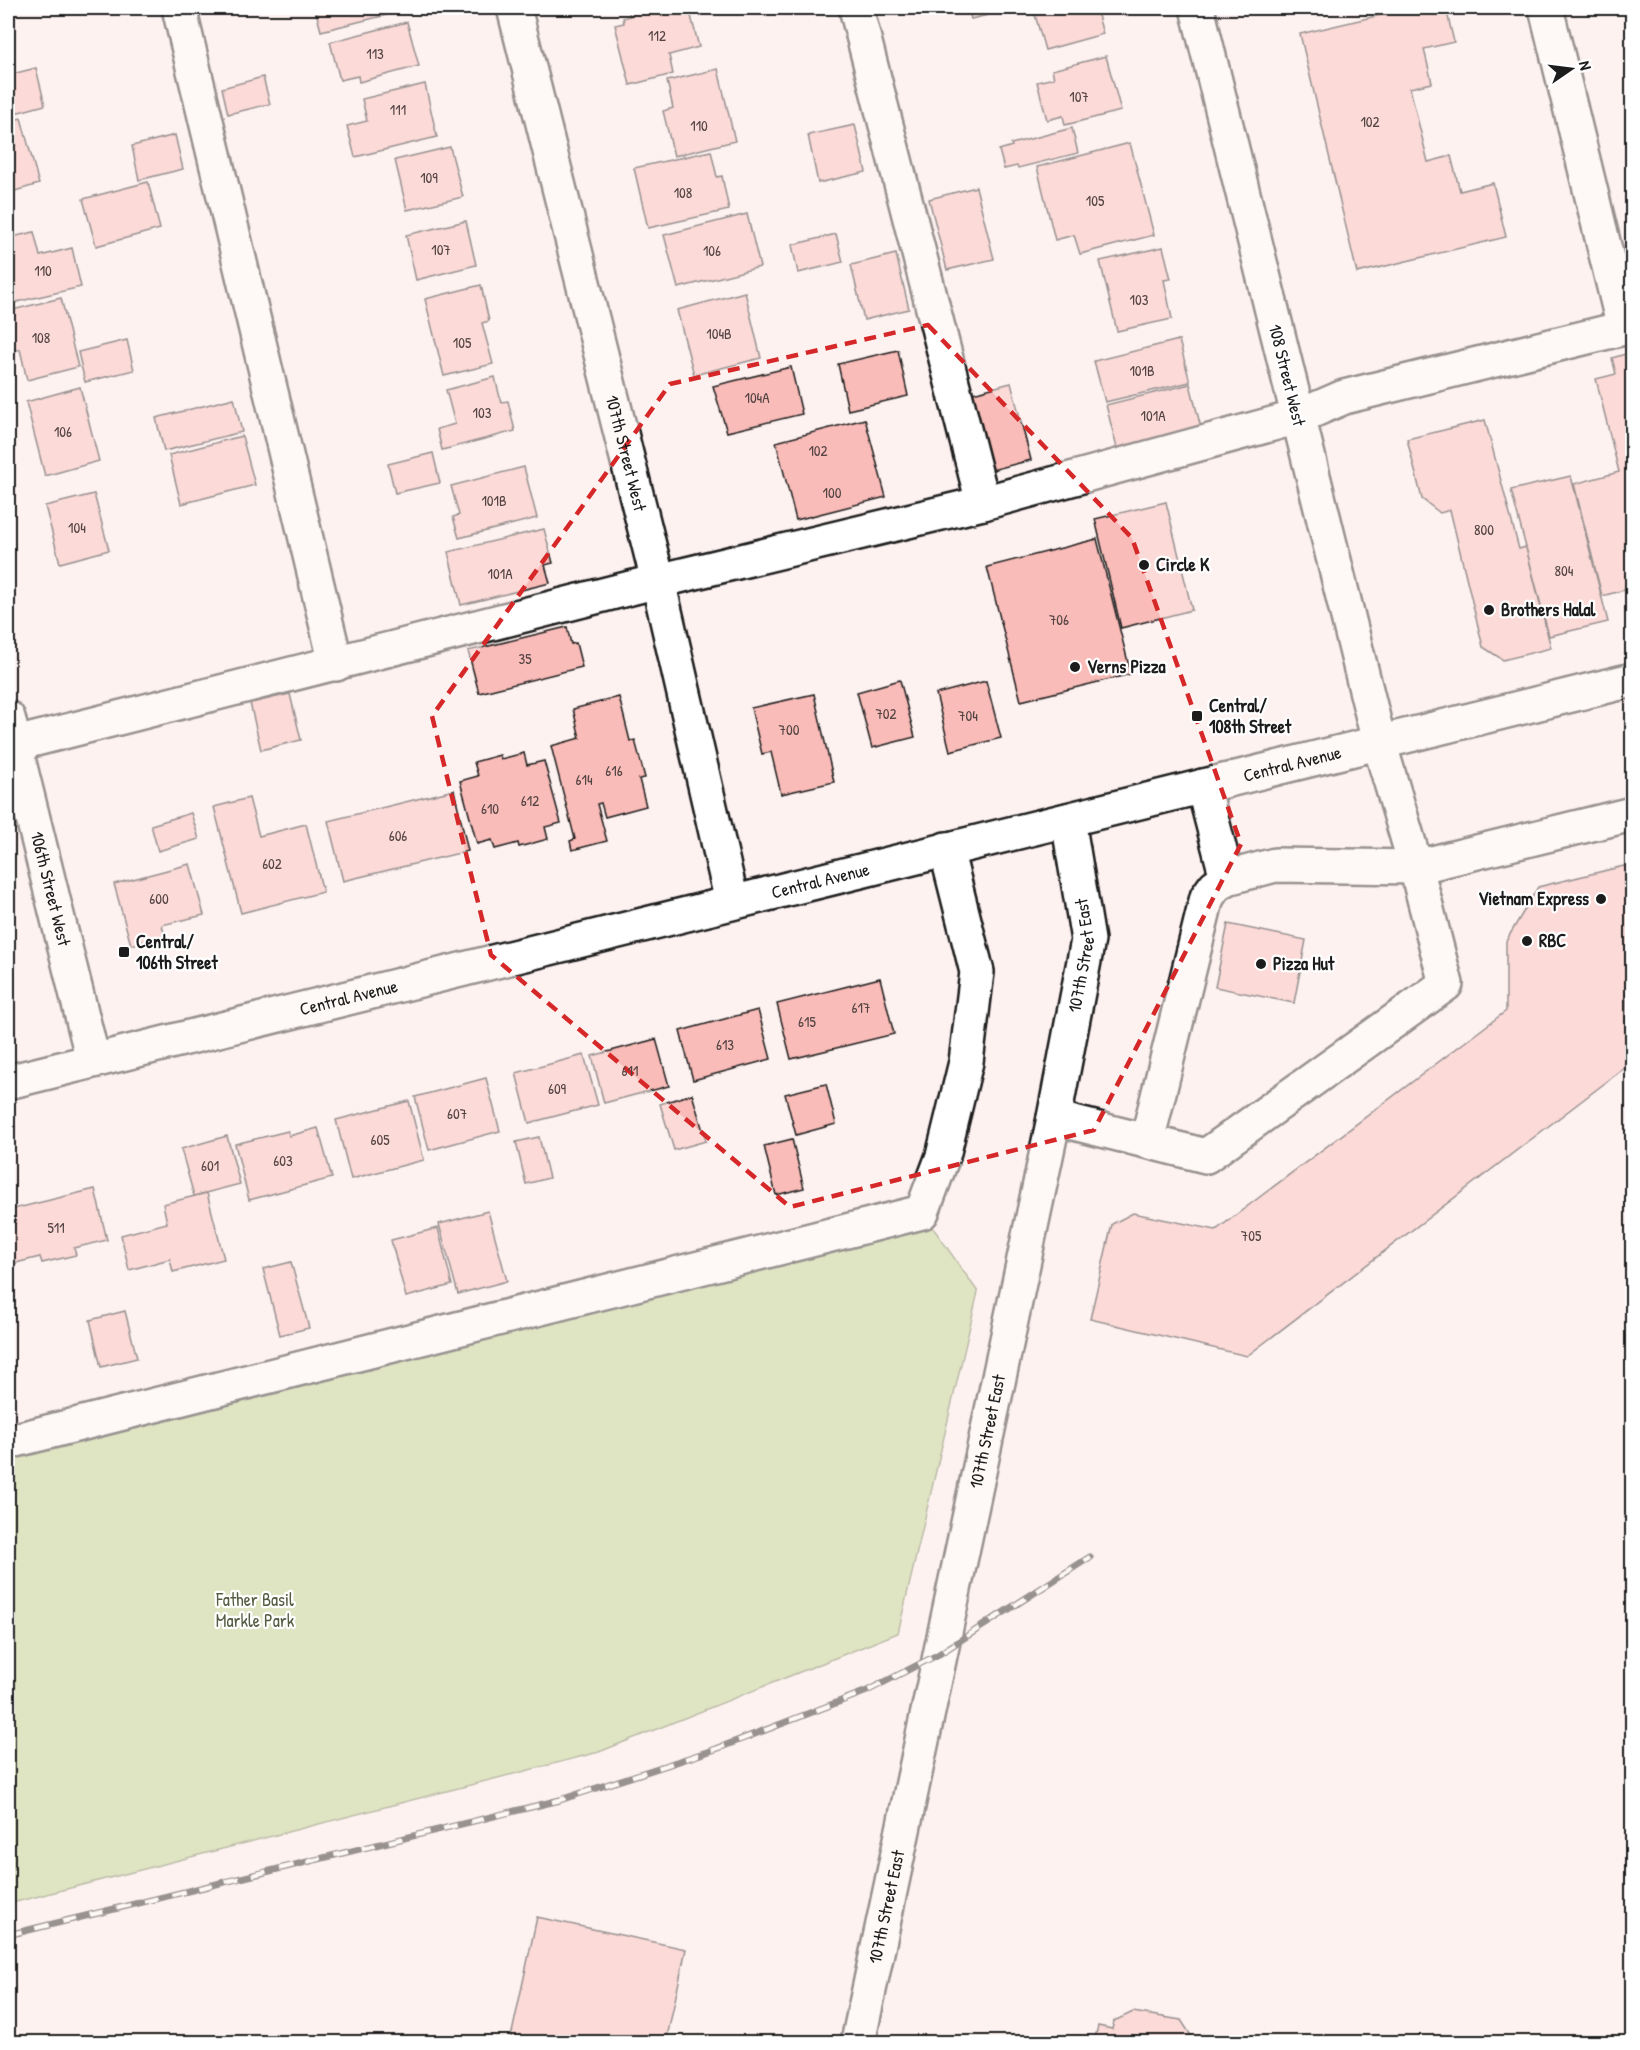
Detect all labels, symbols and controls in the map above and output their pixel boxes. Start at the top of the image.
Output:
house number: 112 [648,25,666,46]
north arrow [1541,39,1601,99]
house number: 113 [366,43,384,64]
text: N [1574,59,1597,73]
house number: 107 [1069,86,1089,107]
house number: 111 [390,99,406,120]
house number: 102 [1360,111,1380,132]
house number: 110 [690,115,708,136]
house number: 109 [420,167,438,188]
house number: 108 [674,182,692,203]
house number: 105 [1086,190,1105,211]
house number: 107 [431,239,451,260]
house number: 106 [703,240,721,261]
house number: 110 [34,260,52,281]
house number: 103 [1130,289,1149,310]
street label: 108 Street West [1263,321,1312,429]
house number: 104B [706,323,732,344]
house number: 108 [32,327,50,348]
house number: 105 [453,332,472,353]
house number: 101B [1129,360,1155,381]
house number: 104A [744,387,770,408]
street label: 107th Street West [600,392,653,515]
house number: 103 [473,402,492,423]
house number: 101A [1141,405,1166,426]
house number: 106 [54,421,72,442]
house number: 102 [808,440,828,461]
house number: 100 [823,482,842,503]
house number: 101B [481,490,507,511]
house number: 104 [68,517,86,538]
house number: 800 [1474,519,1494,540]
place label: Circle K [1156,552,1210,577]
marker: Circle K [1137,558,1151,572]
house number: 804 [1555,560,1574,581]
house number: 101A [488,563,513,584]
place label: Brothers Halal [1501,597,1597,622]
marker: Brothers Halal [1482,603,1496,617]
house number: 706 [1049,609,1069,630]
house number: 35 [518,648,532,669]
place label: Verns Pizza [1087,654,1167,679]
marker: Verns Pizza [1068,660,1082,674]
place label: Central/ 108th Street [1209,693,1292,739]
house number: 702 [875,703,897,724]
house number: 704 [958,705,978,726]
marker: Central/ 108th Street [1190,709,1204,723]
house number: 700 [779,719,800,740]
street label: Central Avenue [1241,739,1344,788]
house number: 616 [605,760,623,781]
house number: 614 [575,769,593,790]
house number: 612 [521,790,539,811]
house number: 610 [481,798,499,819]
house number: 606 [389,825,407,846]
street label: 106th Street West [25,829,77,949]
house number: 602 [262,853,282,874]
street label: Central Avenue [769,856,872,905]
place label: Vietnam Express [1478,886,1589,912]
house number: 600 [149,888,169,909]
marker: Vietnam Express [1594,892,1608,906]
street label: 107th Street East [1061,896,1100,1015]
place label: RBC [1539,928,1566,953]
place label: Central/ 106th Street [136,929,218,975]
marker: RBC [1520,934,1534,948]
marker: Central/ 106th Street [117,945,131,959]
place label: Pizza Hut [1273,951,1335,976]
marker: Pizza Hut [1254,957,1268,971]
street label: Central Avenue [297,973,400,1021]
house number: 617 [852,997,870,1018]
house number: 615 [798,1011,817,1032]
house number: 613 [716,1034,734,1055]
house number: 611 [622,1060,638,1081]
house number: 609 [548,1078,567,1099]
house number: 607 [447,1103,467,1124]
house number: 605 [370,1129,390,1150]
house number: 603 [273,1150,293,1171]
house number: 601 [201,1155,219,1176]
house number: 511 [47,1217,65,1238]
house number: 705 [1241,1225,1262,1246]
street label: 107th Street East [963,1372,1011,1491]
park label: Father Basil Markle Park [215,1587,295,1633]
street label: 107th Street East [862,1847,911,1966]

